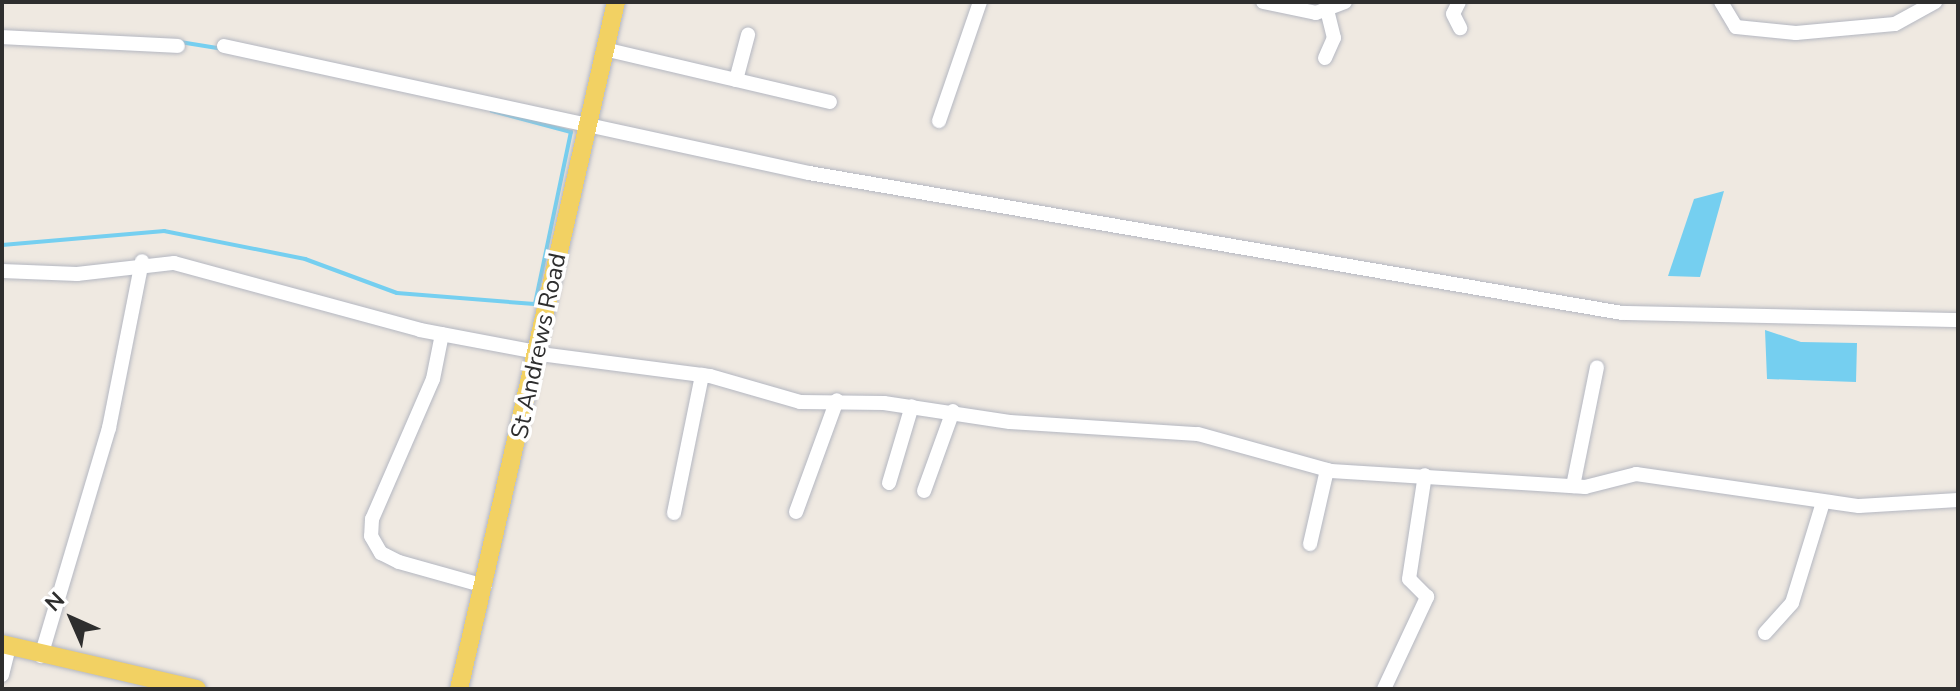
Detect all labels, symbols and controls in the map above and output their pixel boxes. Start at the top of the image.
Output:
street label: St Andrews Road [505,251,573,441]
north arrow [32,579,112,659]
text: N [39,586,71,618]

